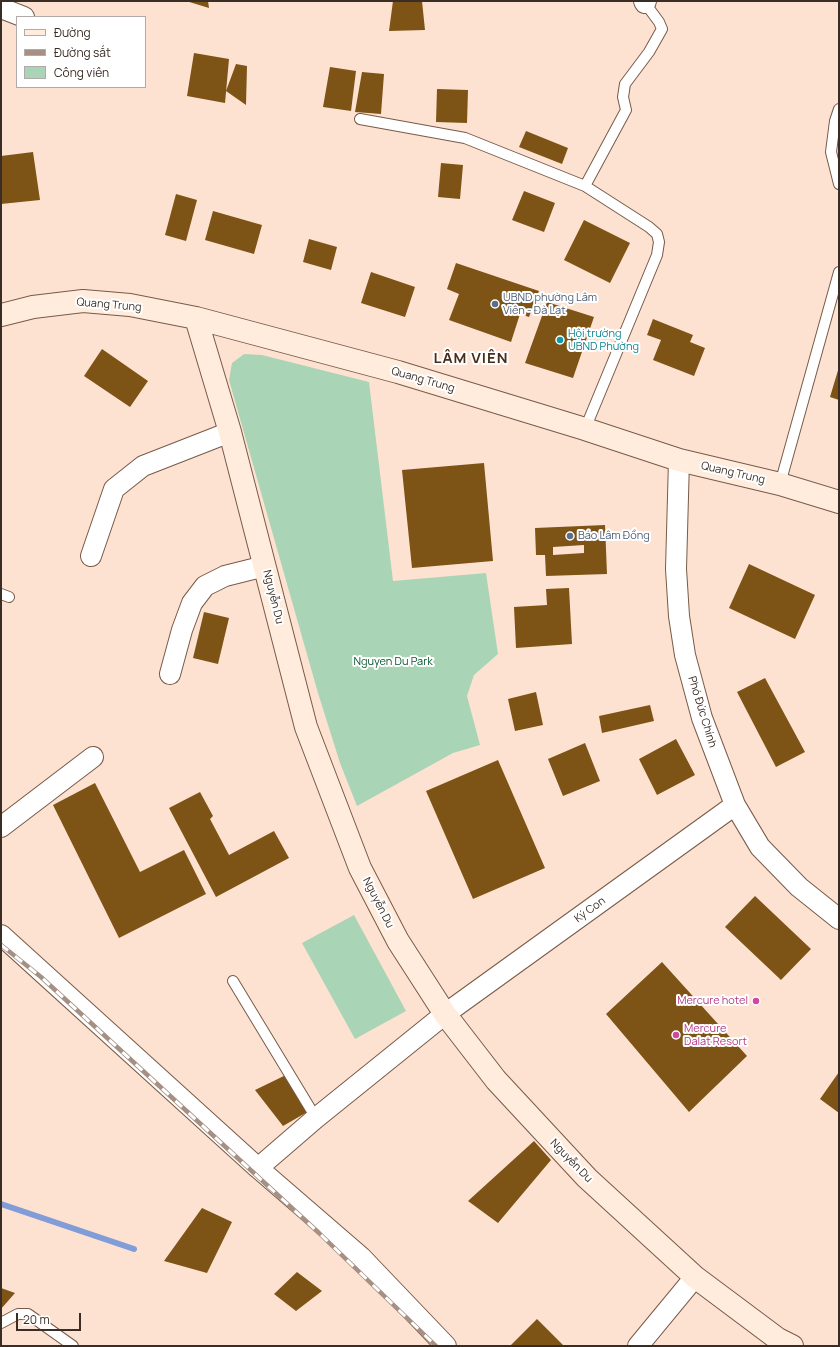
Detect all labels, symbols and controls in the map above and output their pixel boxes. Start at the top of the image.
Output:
legend [16,16,146,88]
text: Đường [54,24,91,41]
text: Đường sắt [54,44,111,61]
text: Công viên [54,64,109,81]
place label: UBND phường Lâm Viên - Đà Lạt [503,291,597,317]
street label: Quang Trung [76,296,142,314]
marker: UBND phường Lâm Viên - Đà Lạt [490,299,500,309]
place label: Hội trường UBND Phường [568,327,639,353]
marker: Hội trường UBND Phường [555,335,565,345]
district label: LÂM VIÊN [433,350,509,368]
street label: Quang Trung [390,365,456,395]
street label: Quang Trung [700,459,766,487]
place label: Báo Lâm Đồng [578,529,650,543]
marker: Báo Lâm Đồng [565,531,575,541]
street label: Nguyễn Du [260,569,286,625]
park label: Nguyen Du Park [353,655,433,669]
street label: Phó Đức Chính [685,675,719,749]
street label: Nguyễn Du [360,875,396,931]
street label: Ký Con [572,894,608,926]
place label: Mercure hotel [677,994,748,1008]
marker: Mercure hotel [751,996,761,1006]
place label: Mercure Dalat Resort [684,1022,747,1048]
marker: Mercure Dalat Resort [671,1030,681,1040]
street label: Nguyễn Du [547,1137,595,1185]
scale bar [18,1305,83,1331]
text: 20 m [23,1311,50,1328]

